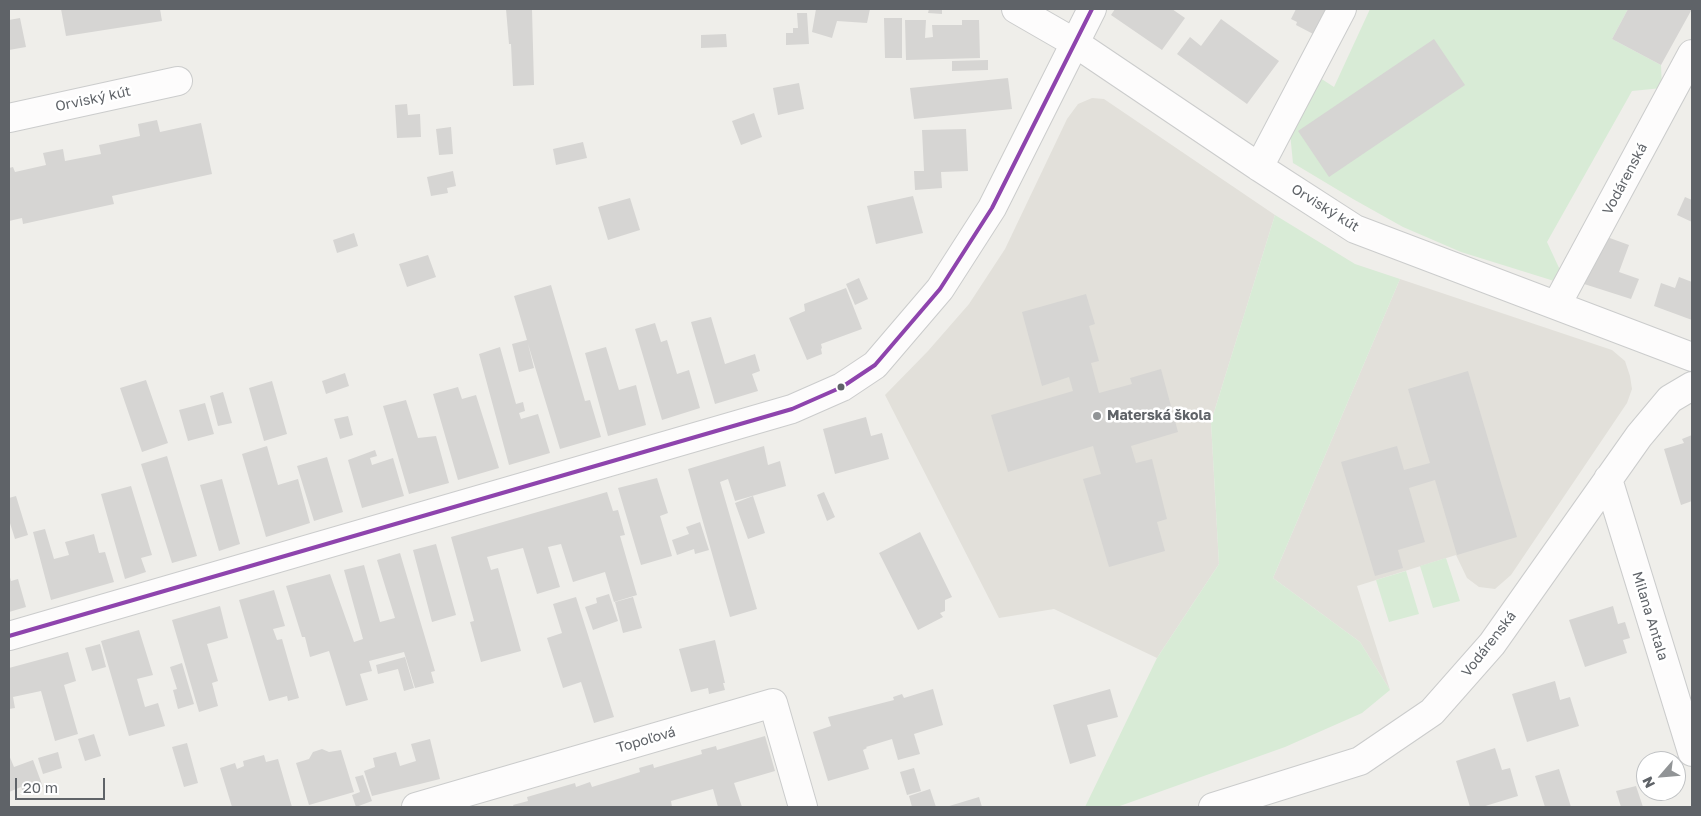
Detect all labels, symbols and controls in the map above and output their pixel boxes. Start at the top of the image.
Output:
street label: Orviský kút [54,83,132,115]
street label: Vodárenská [1599,140,1651,218]
street label: Orviský kút [1288,181,1362,235]
unlabelled marker [836,382,846,392]
place label: Materská škola [1107,408,1211,424]
marker: Materská škola [1091,410,1103,422]
street label: Milana Antala [1629,570,1671,662]
street label: Vodárenská [1458,608,1520,680]
street label: Topoľová [614,724,678,756]
north arrow [1636,751,1686,801]
scale bar [18,768,108,800]
text: N [1638,774,1658,791]
text: 20 m [23,778,58,796]

